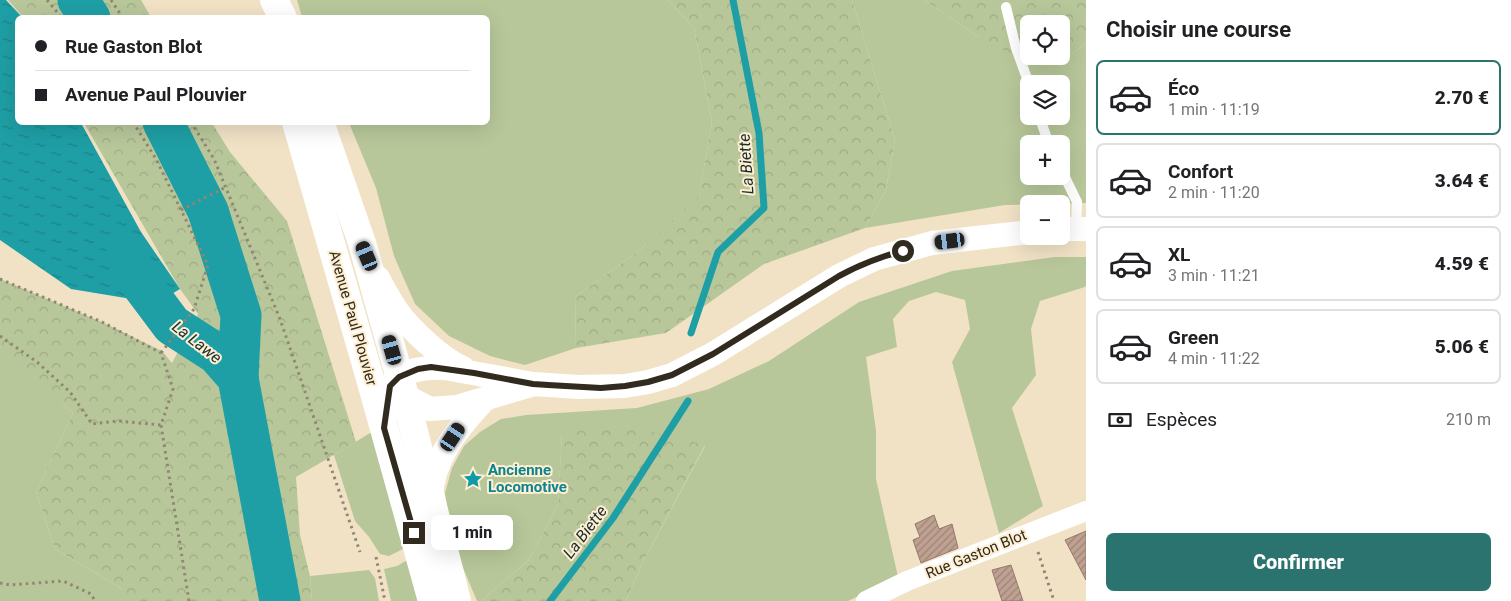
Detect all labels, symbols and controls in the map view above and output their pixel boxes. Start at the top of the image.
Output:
map controls [1020,15,1070,245]
button: locate [1020,15,1070,65]
text: Choisir une course [1106,17,1291,42]
text: Rue Gaston Blot [65,35,202,58]
button: layers [1020,75,1070,125]
icon: car [1108,75,1153,120]
text: Éco [1168,77,1199,100]
text: Avenue Paul Plouvier [65,83,247,106]
text: 2.70 € [1435,86,1489,109]
text: 1 min · 11:19 [1168,100,1260,119]
water label: La Biette [734,133,758,195]
button: + [1020,135,1070,185]
icon: car [1108,158,1153,203]
text: Confort [1168,160,1233,183]
text: 3.64 € [1435,169,1489,192]
text: 2 min · 11:20 [1168,183,1260,202]
button: − [1020,195,1070,245]
car [934,232,965,250]
car [354,239,379,273]
route start [892,240,914,262]
icon: car [1108,241,1153,286]
text: XL [1168,243,1190,266]
street label: Avenue Paul Plouvier [325,248,381,388]
text: 4.59 € [1435,252,1489,275]
text: 3 min · 11:21 [1168,266,1260,285]
water label: La Lawe [169,317,225,367]
icon: car [1108,324,1153,369]
text: Green [1168,326,1219,349]
car [380,334,403,366]
text: 5.06 € [1435,335,1489,358]
text: 4 min · 11:22 [1168,349,1260,368]
icon: cash [1106,406,1134,434]
text: Espèces [1146,408,1217,431]
text: 210 m [1446,410,1491,429]
car [438,420,467,454]
place label: Ancienne Locomotive [488,461,567,496]
place icon: Ancienne Locomotive [462,468,484,490]
water label: La Biette [559,502,611,562]
callout: 1 min [432,516,514,550]
route end [403,522,425,544]
text: 1 min [452,523,492,542]
street label: Rue Gaston Blot [923,526,1029,582]
button: Confirmer [1106,533,1491,591]

